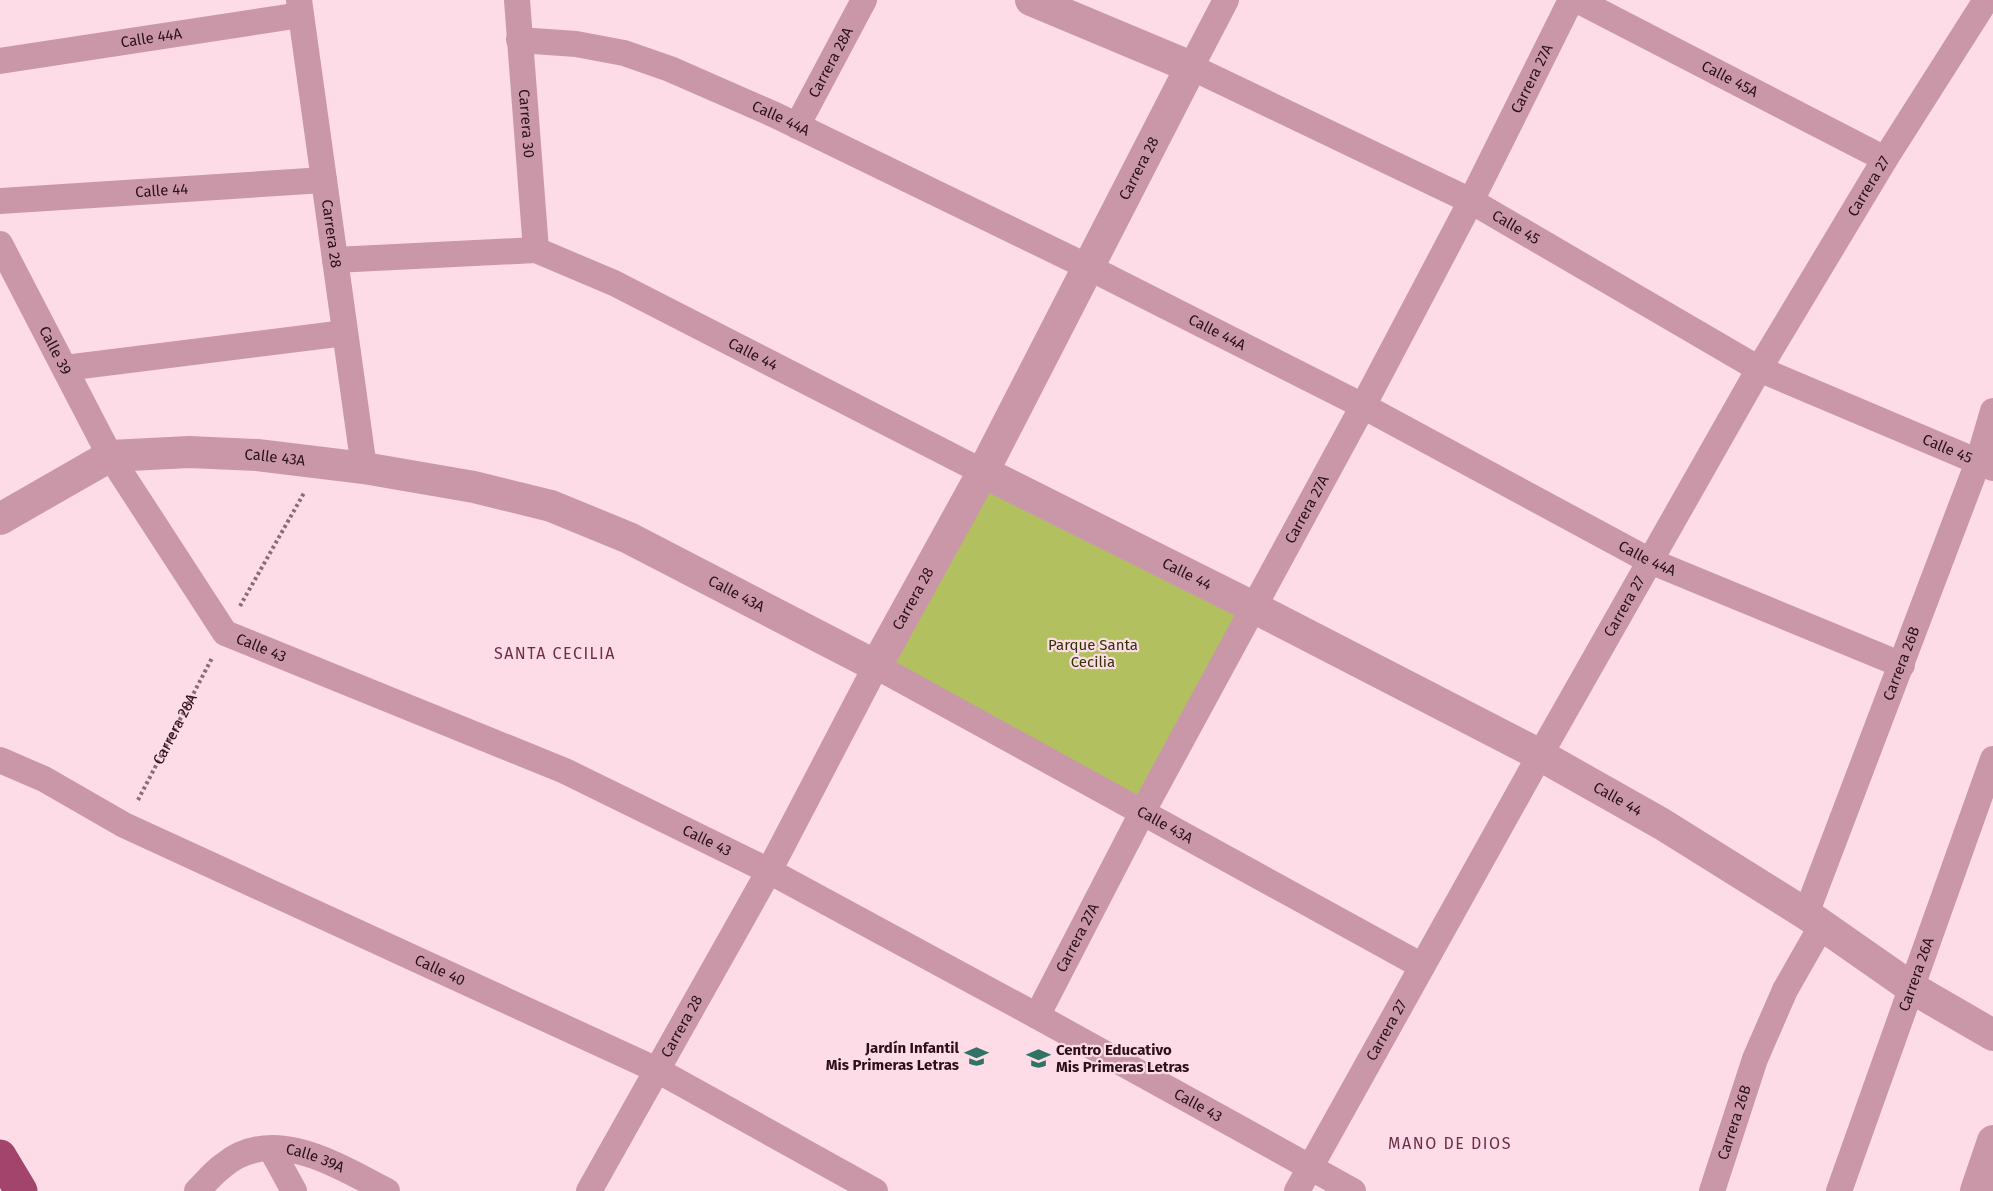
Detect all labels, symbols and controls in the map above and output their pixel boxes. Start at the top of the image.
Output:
street label: Calle 44A [119,24,184,51]
street label: Carrera 28A [805,24,857,101]
street label: Carrera 27A [1507,41,1557,116]
street label: Calle 45A [1699,57,1761,101]
street label: Carrera 30 [515,89,538,159]
street label: Calle 44A [749,97,813,140]
street label: Carrera 28 [1115,134,1163,203]
street label: Carrera 27 [1844,153,1894,220]
street label: Calle 44 [135,180,189,201]
street label: Carrera 28 [318,198,345,269]
street label: Calle 45 [1489,206,1543,248]
street label: Calle 44A [1186,310,1249,354]
street label: Calle 39 [35,323,75,378]
street label: Calle 44 [725,334,781,374]
street label: Calle 45 [1920,430,1975,467]
street label: Calle 43A [244,445,307,470]
street label: Carrera 27A [1281,472,1333,547]
street label: Calle 44A [1615,537,1679,580]
street label: Calle 44 [1159,554,1215,594]
street label: Carrera 28 [889,564,938,633]
street label: Calle 43A [705,572,768,616]
street label: Carrera 27 [1600,572,1649,640]
street label: Carrera 26B [1879,624,1924,703]
street label: Calle 43 [234,630,289,666]
park label: Parque Santa Cecilia [1048,636,1138,671]
district label: SANTA CECILIA [494,644,616,663]
street label: Carrera 28A [149,690,201,768]
street label: Calle 44 [1590,778,1645,820]
street label: Calle 43A [1134,802,1196,847]
street label: Calle 43 [680,821,734,860]
street label: Carrera 27A [1052,900,1103,975]
street label: Carrera 26A [1895,935,1938,1014]
street label: Calle 40 [412,951,468,990]
street label: Carrera 28 [657,992,706,1061]
street label: Carrera 27 [1362,996,1411,1064]
place label: Jardín Infantil Mis Primeras Letras [826,1039,960,1074]
place label: Centro Educativo Mis Primeras Letras [1056,1041,1189,1076]
school or university icon: Jardín Infantil Mis Primeras Letras [964,1044,990,1070]
school or university icon: Centro Educativo Mis Primeras Letras [1025,1046,1051,1072]
street label: Carrera 26B [1714,1083,1755,1162]
street label: Calle 43 [1171,1085,1225,1126]
district label: MANO DE DIOS [1388,1134,1512,1153]
street label: Calle 39A [284,1140,348,1177]

